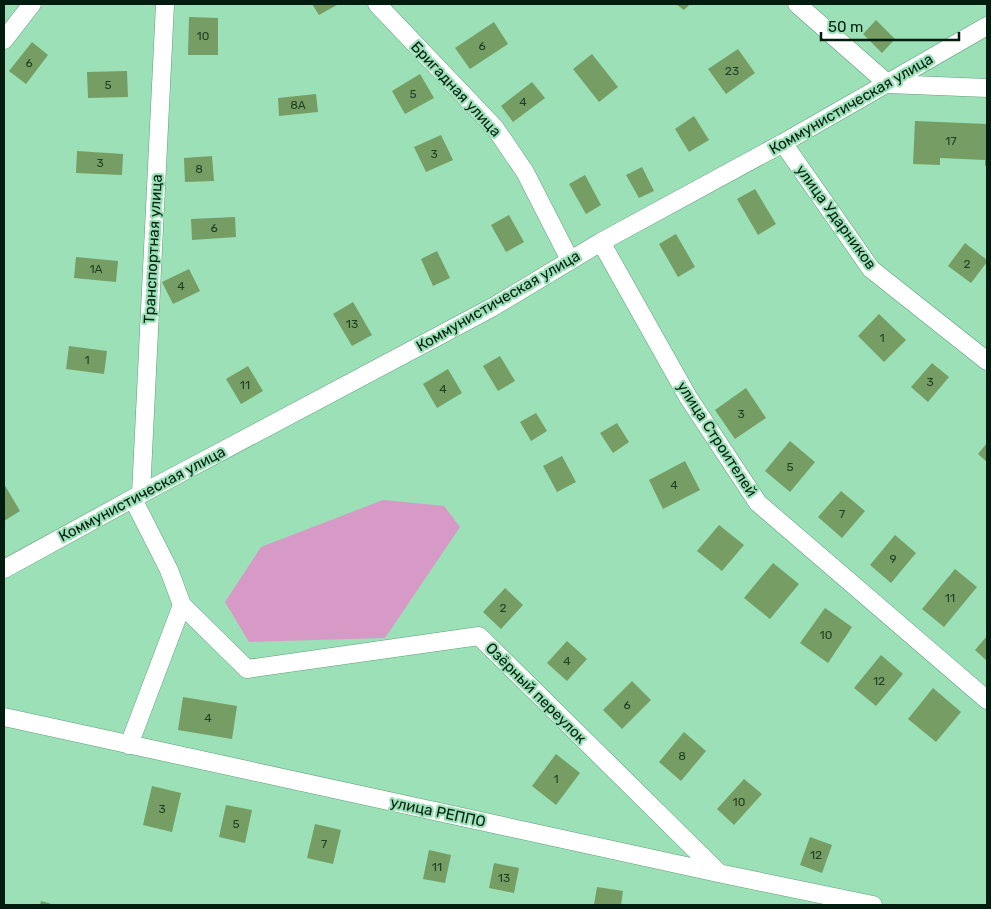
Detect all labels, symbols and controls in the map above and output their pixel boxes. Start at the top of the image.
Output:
scale bar [821,10,958,42]
text: 50 m [828,18,863,36]
house number: 10 [197,29,209,43]
street label: Бригадная улица [407,38,505,140]
house number: 6 [478,39,486,53]
street label: Коммунистическая улица [766,50,936,158]
house number: 6 [25,56,33,70]
house number: 23 [725,64,739,78]
house number: 5 [104,78,112,92]
house number: 5 [409,87,417,101]
house number: 4 [519,95,527,109]
house number: 8А [290,98,306,112]
house number: 17 [945,134,957,148]
house number: 3 [430,147,438,161]
house number: 3 [96,156,104,170]
street label: улица Ударников [792,161,880,273]
house number: 8 [195,162,203,176]
street label: Транспортная улица [140,174,166,324]
house number: 6 [210,221,218,235]
street label: Коммунистическая улица [413,247,583,355]
house number: 2 [963,257,971,271]
house number: 1А [89,262,103,276]
house number: 4 [177,279,185,293]
house number: 13 [346,317,358,331]
house number: 1 [879,331,885,345]
house number: 1 [84,353,90,367]
house number: 3 [926,375,934,389]
house number: 11 [240,378,250,392]
street label: улица Строителей [673,378,761,500]
house number: 4 [439,382,447,396]
house number: 3 [737,407,745,421]
street label: Коммунистическая улица [56,442,228,546]
house number: 5 [786,460,794,474]
house number: 4 [670,478,678,492]
house number: 7 [839,507,845,521]
house number: 9 [889,552,897,566]
house number: 11 [945,591,955,605]
house number: 2 [499,601,507,615]
house number: 10 [820,628,832,642]
street label: Озёрный переулок [482,639,590,747]
house number: 4 [563,654,571,668]
house number: 12 [873,674,885,688]
house number: 6 [623,698,631,712]
house number: 4 [204,711,212,725]
house number: 8 [678,749,686,763]
house number: 1 [553,772,559,786]
street label: улица РЕППО [389,793,487,831]
house number: 10 [733,795,745,809]
house number: 3 [158,802,166,816]
house number: 5 [232,817,240,831]
house number: 7 [321,837,327,851]
house number: 12 [810,848,822,862]
house number: 11 [432,860,442,874]
house number: 13 [498,871,510,885]

